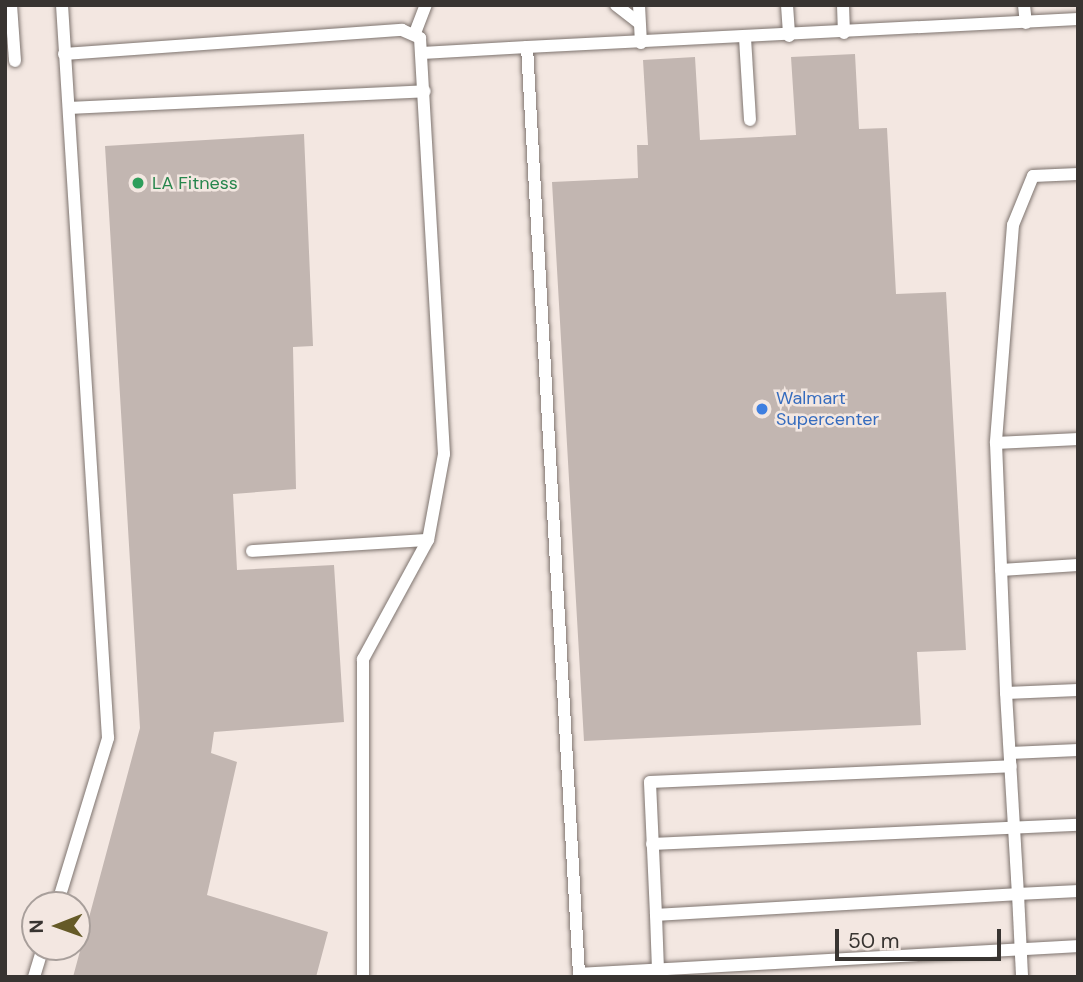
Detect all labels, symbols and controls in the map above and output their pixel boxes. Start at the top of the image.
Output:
place label: LA Fitness [152,172,238,194]
marker: LA Fitness [130,175,146,191]
place label: Walmart Supercenter [776,388,879,430]
marker: Walmart Supercenter [754,401,770,417]
north arrow [21,891,91,961]
scale bar [838,916,1004,960]
text: N [24,919,49,933]
text: 50 m [848,927,899,955]

